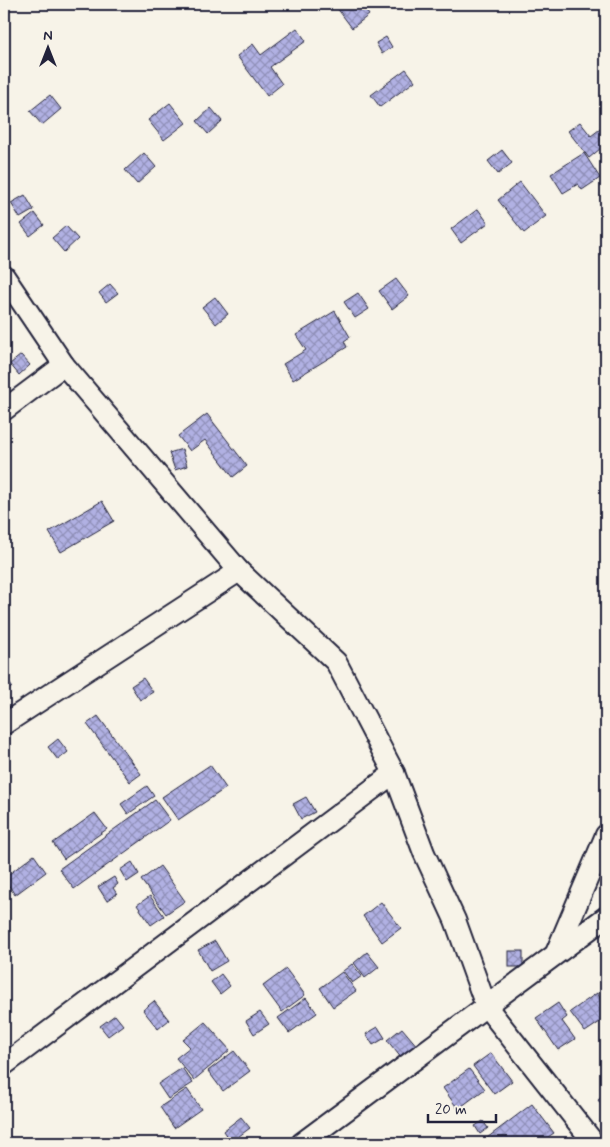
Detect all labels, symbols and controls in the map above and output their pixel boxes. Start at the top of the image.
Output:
north arrow [22,22,72,72]
text: N [43,27,53,45]
scale bar [428,1092,495,1124]
text: 20 m [435,1100,467,1120]

